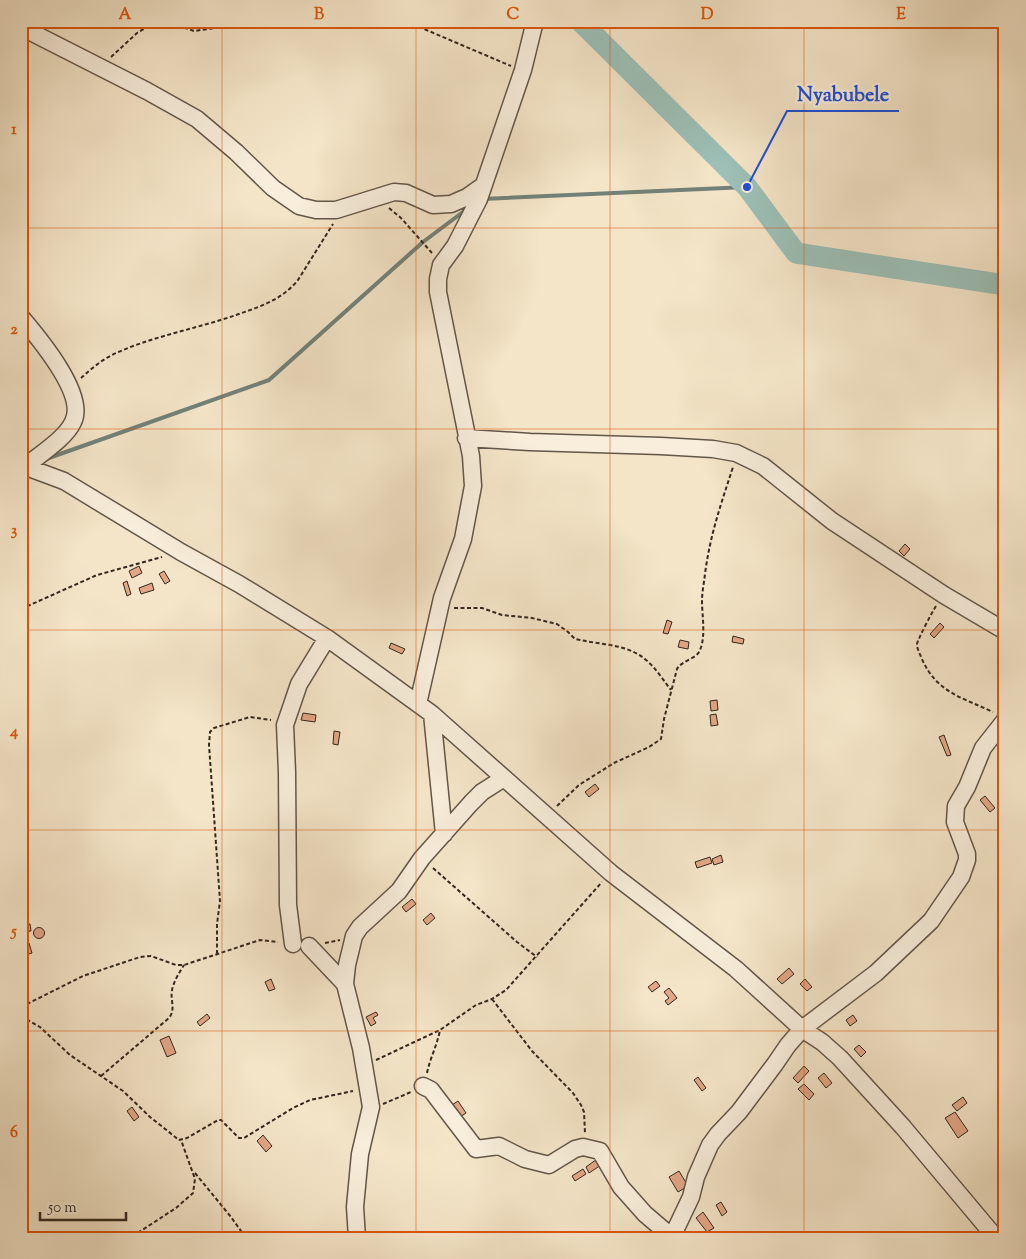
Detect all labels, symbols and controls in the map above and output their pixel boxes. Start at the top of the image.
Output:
text: A [119,4,132,27]
text: B [314,4,324,27]
text: C [507,4,520,27]
text: D [701,4,714,27]
text: E [896,4,906,27]
callout: Nyabubele [787,76,899,111]
text: Nyabubele [797,82,889,111]
text: 1 [11,119,17,142]
text: 2 [10,319,18,342]
text: 3 [11,520,18,543]
text: 4 [9,721,18,744]
text: 5 [9,921,17,944]
text: 6 [10,1122,18,1145]
scale bar [40,1189,126,1221]
text: 50 m [47,1198,77,1219]

